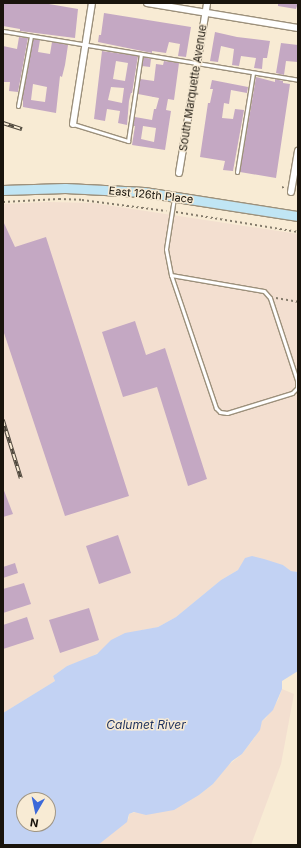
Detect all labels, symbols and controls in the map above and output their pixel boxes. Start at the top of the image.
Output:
street label: South Marquette Avenue [176,24,210,152]
street label: East 126th Place [108,184,194,206]
water label: Calumet River [106,718,186,732]
north arrow [16,792,56,832]
text: N [29,815,40,830]

